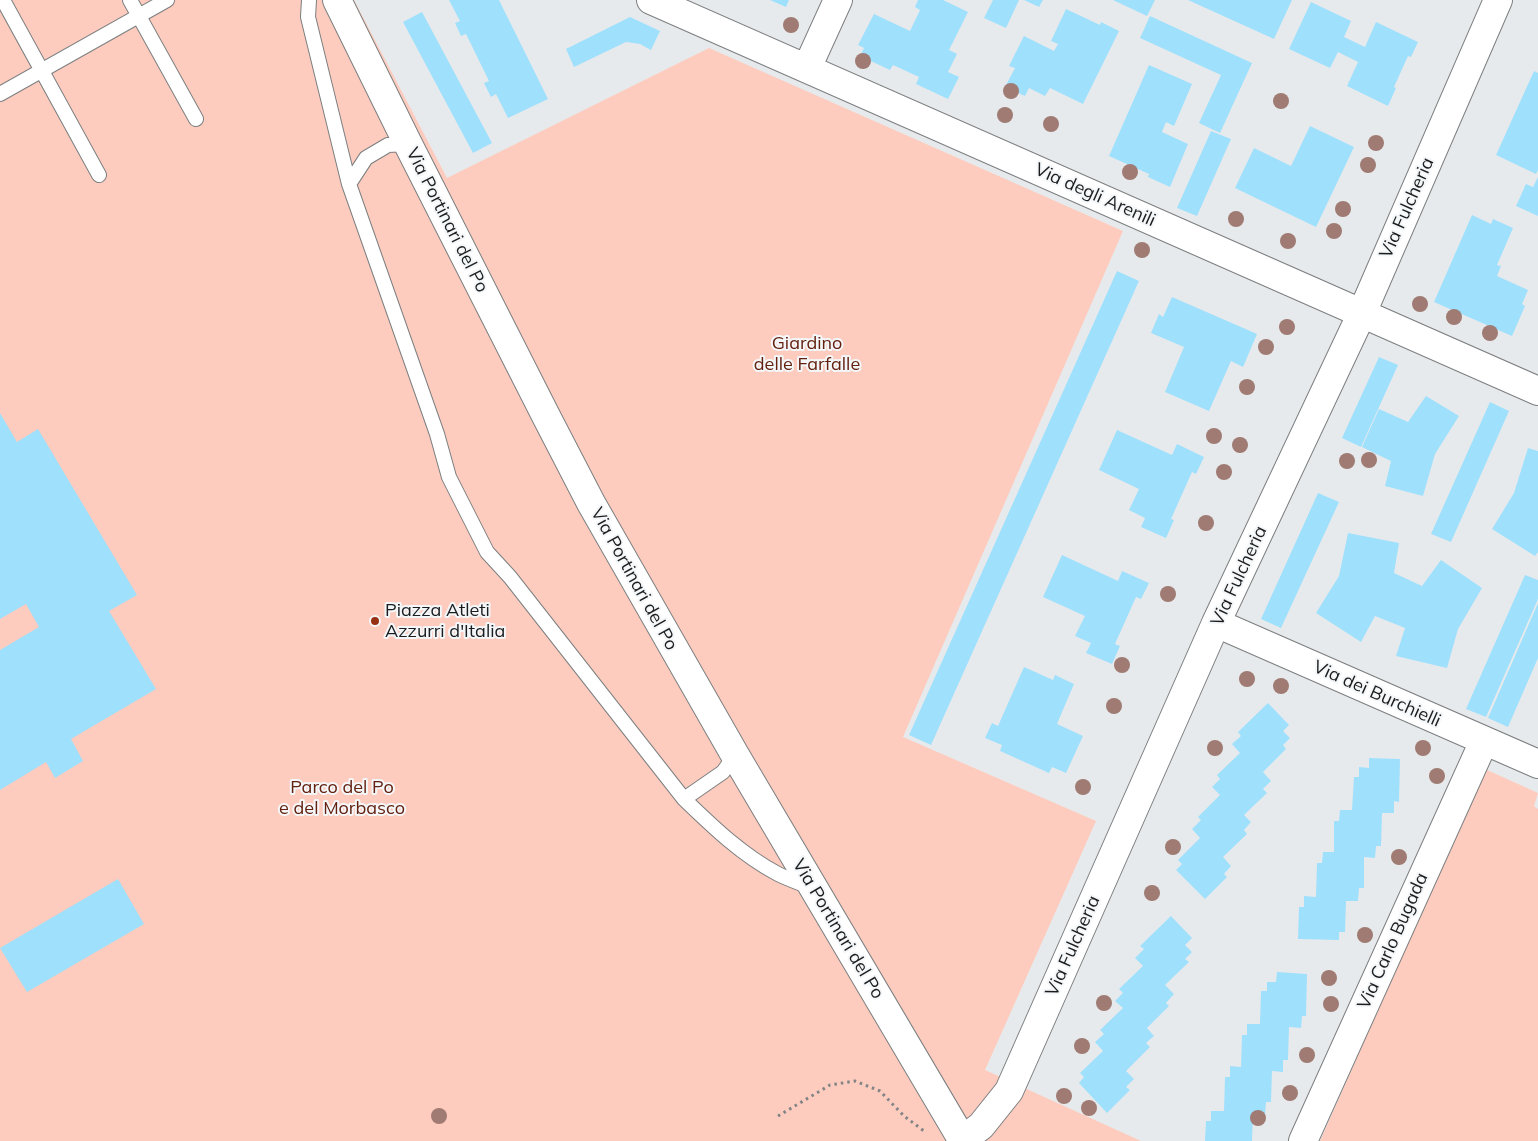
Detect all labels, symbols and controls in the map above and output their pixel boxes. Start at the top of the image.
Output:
street label: Via Portinari del Po [401,144,493,296]
street label: Via Fulcheria [1375,154,1439,262]
street label: Via degli Arenili [1031,159,1159,231]
park label: Giardino delle Farfalle [754,333,860,376]
street label: Via Portinari del Po [586,504,682,654]
street label: Via Fulcheria [1206,523,1272,629]
place label: Piazza Atleti Azzurri d'Italia [385,600,505,642]
marker: Piazza Atleti Azzurri d'Italia [369,615,381,627]
street label: Via dei Burchielli [1310,656,1444,732]
park label: Parco del Po e del Morbasco [279,777,405,820]
street label: Via Portinari del Po [788,855,888,1003]
street label: Via Carlo Bugada [1353,870,1433,1012]
street label: Via Fulcheria [1041,892,1105,1000]

